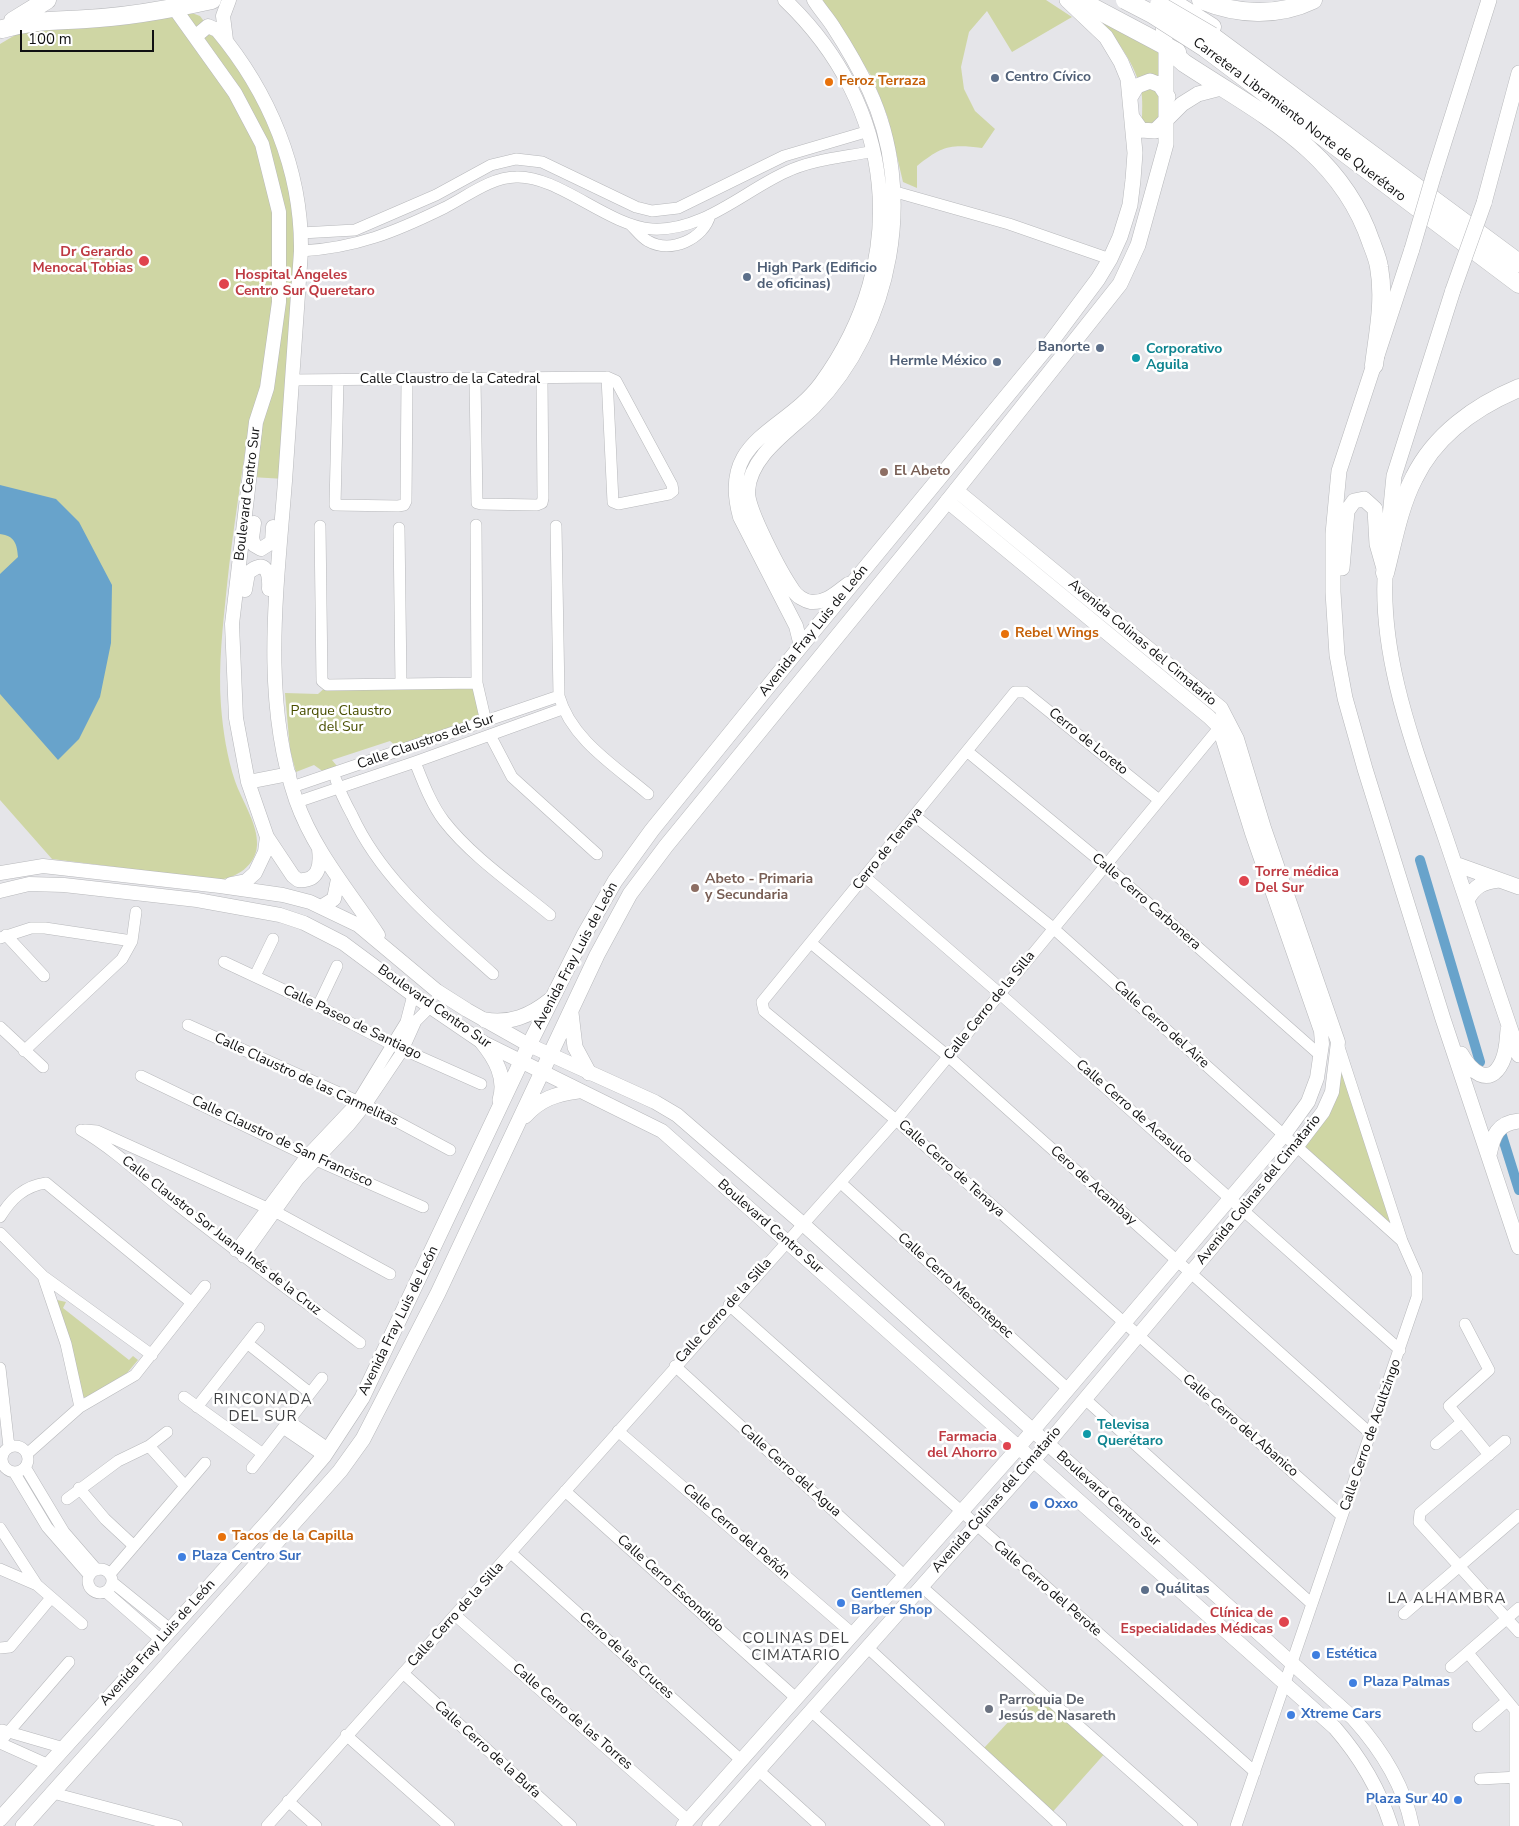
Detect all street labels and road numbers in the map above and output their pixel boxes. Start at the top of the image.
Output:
street label: Carretera Libramiento Norte de Querétaro [1189,34,1409,206]
street label: Calle Claustro de la Catedral [360,372,540,388]
street label: Boulevard Centro Sur [231,426,265,562]
street label: Avenida Fray Luis de León [756,562,872,700]
street label: Avenida Colinas del Cimatario [1064,576,1220,710]
street label: Cerro de Loreto [1045,705,1131,779]
street label: Calle Claustros del Sur [355,711,497,773]
street label: Cerro de Tenaya [850,804,926,894]
street label: Calle Cerro Carbonera [1088,850,1204,954]
street label: Avenida Fray Luis de León [530,880,622,1032]
street label: Calle Cerro de la Silla [941,948,1039,1064]
street label: Boulevard Centro Sur [374,961,494,1053]
street label: Calle Cerro del Aire [1110,978,1212,1072]
street label: Calle Paseo de Santiago [280,982,424,1064]
street label: Calle Claustro de las Carmelitas [211,1030,401,1130]
street label: Calle Cerro de Acasulco [1072,1057,1196,1167]
street label: Calle Claustro de San Francisco [189,1093,375,1191]
street label: Avenida Colinas del Cimatario [1193,1112,1325,1268]
street label: Calle Cerro de Tenaya [894,1117,1008,1221]
street label: Cero de Acambay [1046,1143,1140,1229]
street label: Calle Claustro Sor Juana Inés de la Cruz [118,1153,324,1319]
street label: Boulevard Centro Sur [714,1176,826,1278]
street label: Calle Cerro Mesontepec [894,1230,1016,1342]
street label: Avenida Fray Luis de León [355,1244,443,1398]
street label: Calle Cerro de la Silla [672,1255,776,1367]
street label: Calle Cerro de Acultzingo [1337,1357,1405,1513]
street label: Calle Cerro del Abanico [1179,1371,1301,1481]
street label: Calle Cerro del Agua [736,1421,844,1521]
street label: Avenida Colinas del Cimatario [929,1423,1065,1577]
street label: Boulevard Centro Sur [1052,1448,1164,1550]
street label: Calle Cerro del Peñón [679,1481,793,1583]
street label: Calle Cerro Escondido [613,1532,727,1636]
street label: Calle Cerro del Perote [989,1537,1105,1641]
street label: Calle Cerro de la Silla [404,1559,508,1671]
street label: Avenida Fray Luis de León [97,1576,219,1710]
street label: Cerro de las Cruces [575,1609,677,1703]
street label: Calle Cerro de las Torres [508,1660,636,1774]
street label: Calle Cerro de la Bufa [430,1698,544,1802]

